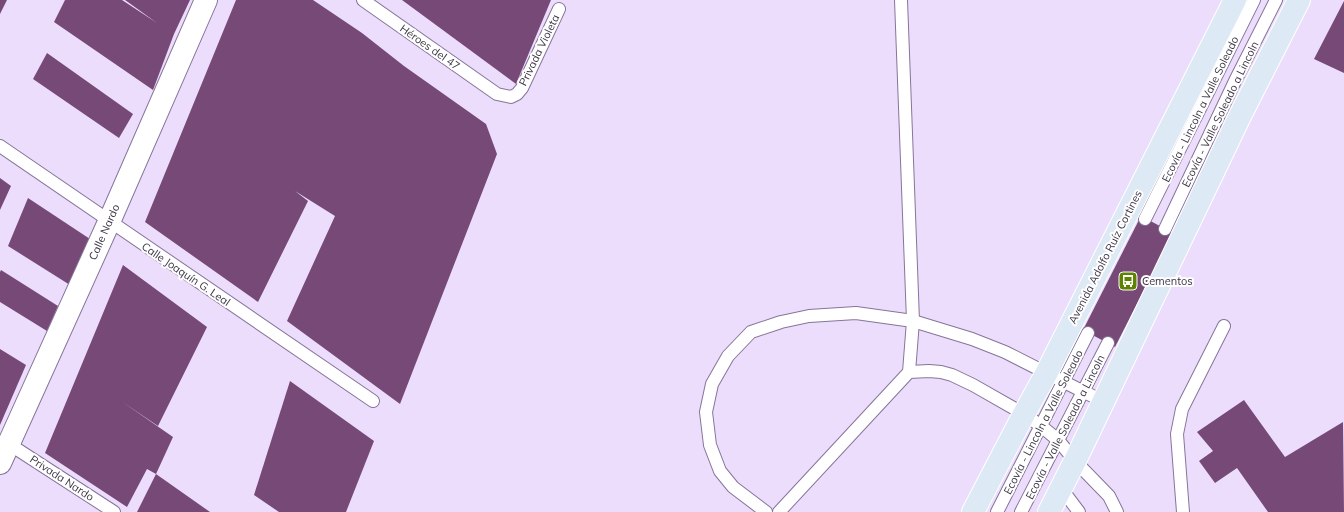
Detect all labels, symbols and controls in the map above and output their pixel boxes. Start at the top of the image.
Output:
street label: Privada Violeta [516,12,562,88]
street label: Héroes del 47 [397,21,463,73]
street label: Ecovía - Lincoln a Valle Soleado [1159,34,1241,184]
street label: Ecovía - Valle Soleado a Lincoln [1179,39,1261,189]
street label: Avenida Adolfo Ruíz Cortines [1065,188,1145,326]
street label: Calle Nardo [85,202,123,262]
street label: Calle Joaquín G. Leal [139,239,233,309]
bus stop icon: Cementos [1117,270,1139,292]
place label: Cementos [1142,274,1193,288]
street label: Ecovía - Lincoln a Valle Soleado [1000,347,1086,497]
street label: Ecovía - Valle Soleado a Lincoln [1022,352,1108,502]
street label: Privada Nardo [27,452,97,504]

